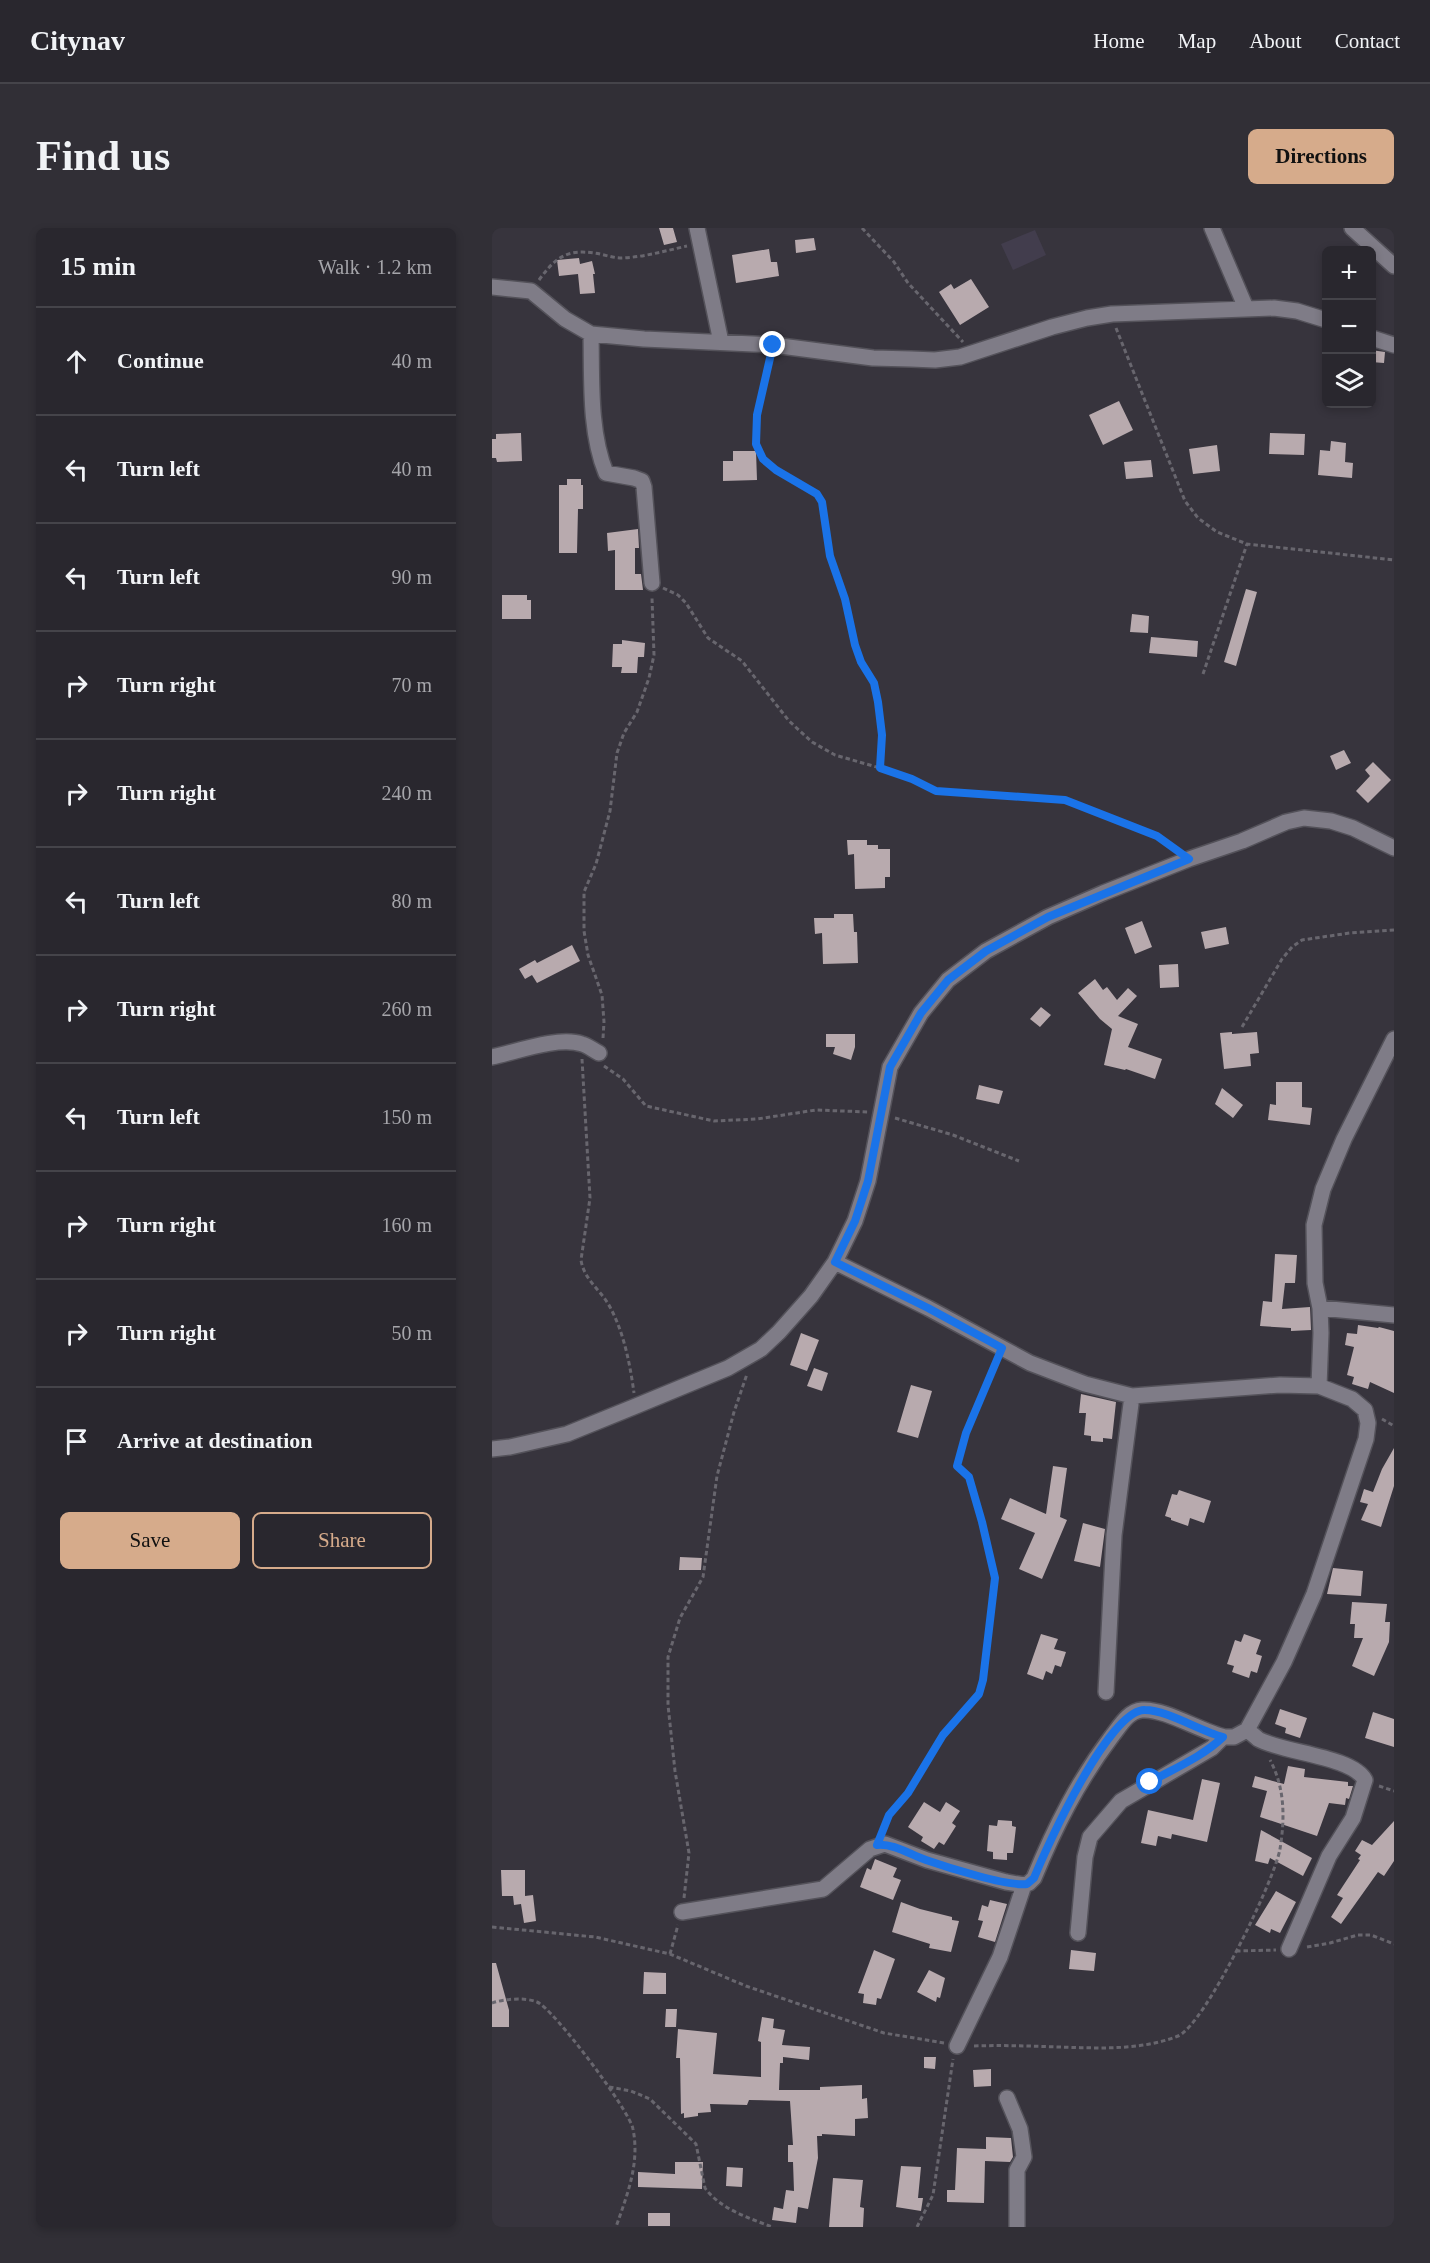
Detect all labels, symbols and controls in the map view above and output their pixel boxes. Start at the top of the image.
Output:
text: Citynav [30,25,125,56]
text: Home [1093,29,1145,53]
text: Map [1178,29,1216,53]
text: About [1249,29,1302,53]
text: Contact [1335,29,1400,53]
button: Directions [1248,129,1394,184]
text: Find us [36,133,170,179]
map controls [1322,246,1376,408]
button: + [1322,246,1376,300]
text: 15 min [60,252,136,281]
text: Walk · 1.2 km [318,256,432,278]
button: − [1322,300,1376,354]
route end [759,331,785,357]
icon: ahead [60,345,93,378]
text: Continue [117,348,204,373]
text: 40 m [391,350,432,372]
button: layers [1322,354,1376,408]
icon: left [60,453,93,486]
text: Turn left [117,456,200,481]
text: 40 m [391,458,432,480]
icon: left [60,561,93,594]
text: Turn left [117,564,200,589]
text: 90 m [391,566,432,588]
icon: right [60,669,93,702]
text: Turn right [117,672,216,697]
text: 70 m [391,674,432,696]
icon: right [60,777,93,810]
text: Turn right [117,780,216,805]
text: 240 m [381,782,432,804]
icon: left [60,885,93,918]
text: Turn left [117,888,200,913]
text: 80 m [391,890,432,912]
icon: right [60,993,93,1026]
text: Turn right [117,996,216,1021]
text: 260 m [381,998,432,1020]
icon: left [60,1101,93,1134]
text: Turn left [117,1104,200,1129]
text: 150 m [381,1106,432,1128]
icon: right [60,1209,93,1242]
text: Turn right [117,1212,216,1237]
text: 160 m [381,1214,432,1236]
icon: right [60,1317,93,1350]
text: Turn right [117,1320,216,1345]
text: 50 m [391,1322,432,1344]
icon: arrive [60,1425,93,1458]
text: Arrive at destination [117,1428,313,1453]
button: Save [60,1512,240,1569]
button: Share [252,1512,432,1569]
route start [1136,1768,1162,1794]

